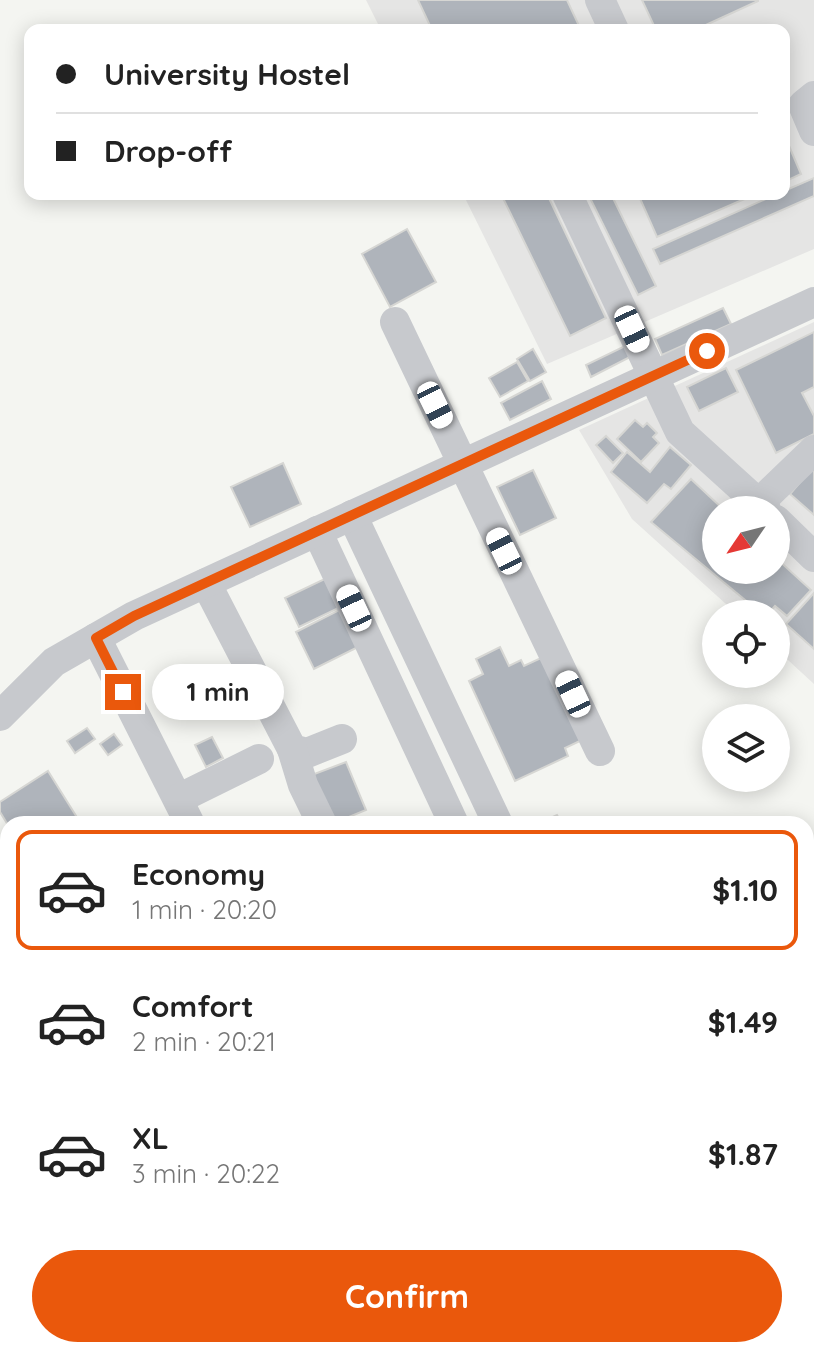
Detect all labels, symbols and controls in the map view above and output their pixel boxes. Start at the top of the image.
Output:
text: University Hostel [104,55,350,93]
text: Drop-off [104,132,232,170]
car [611,302,653,356]
route start [689,333,725,369]
car [414,378,456,432]
north arrow [702,496,790,584]
map controls [702,496,790,792]
car [483,524,525,578]
car [333,581,375,635]
button: locate [702,600,790,688]
callout: 1 min [151,664,283,720]
car [552,667,594,721]
route end [105,674,141,710]
text: 1 min [187,675,250,708]
button: layers [702,704,790,792]
icon: car [36,854,108,926]
text: Economy [132,855,265,893]
text: $1.10 [712,871,778,909]
text: 1 min · 20:20 [132,893,277,926]
icon: car [36,986,108,1058]
text: Comfort [132,987,253,1025]
text: $1.49 [708,1003,778,1041]
text: 2 min · 20:21 [132,1025,276,1058]
icon: car [36,1118,108,1190]
text: XL [132,1119,169,1157]
text: $1.87 [708,1135,778,1173]
text: 3 min · 20:22 [132,1157,280,1190]
button: Confirm [32,1250,782,1342]

